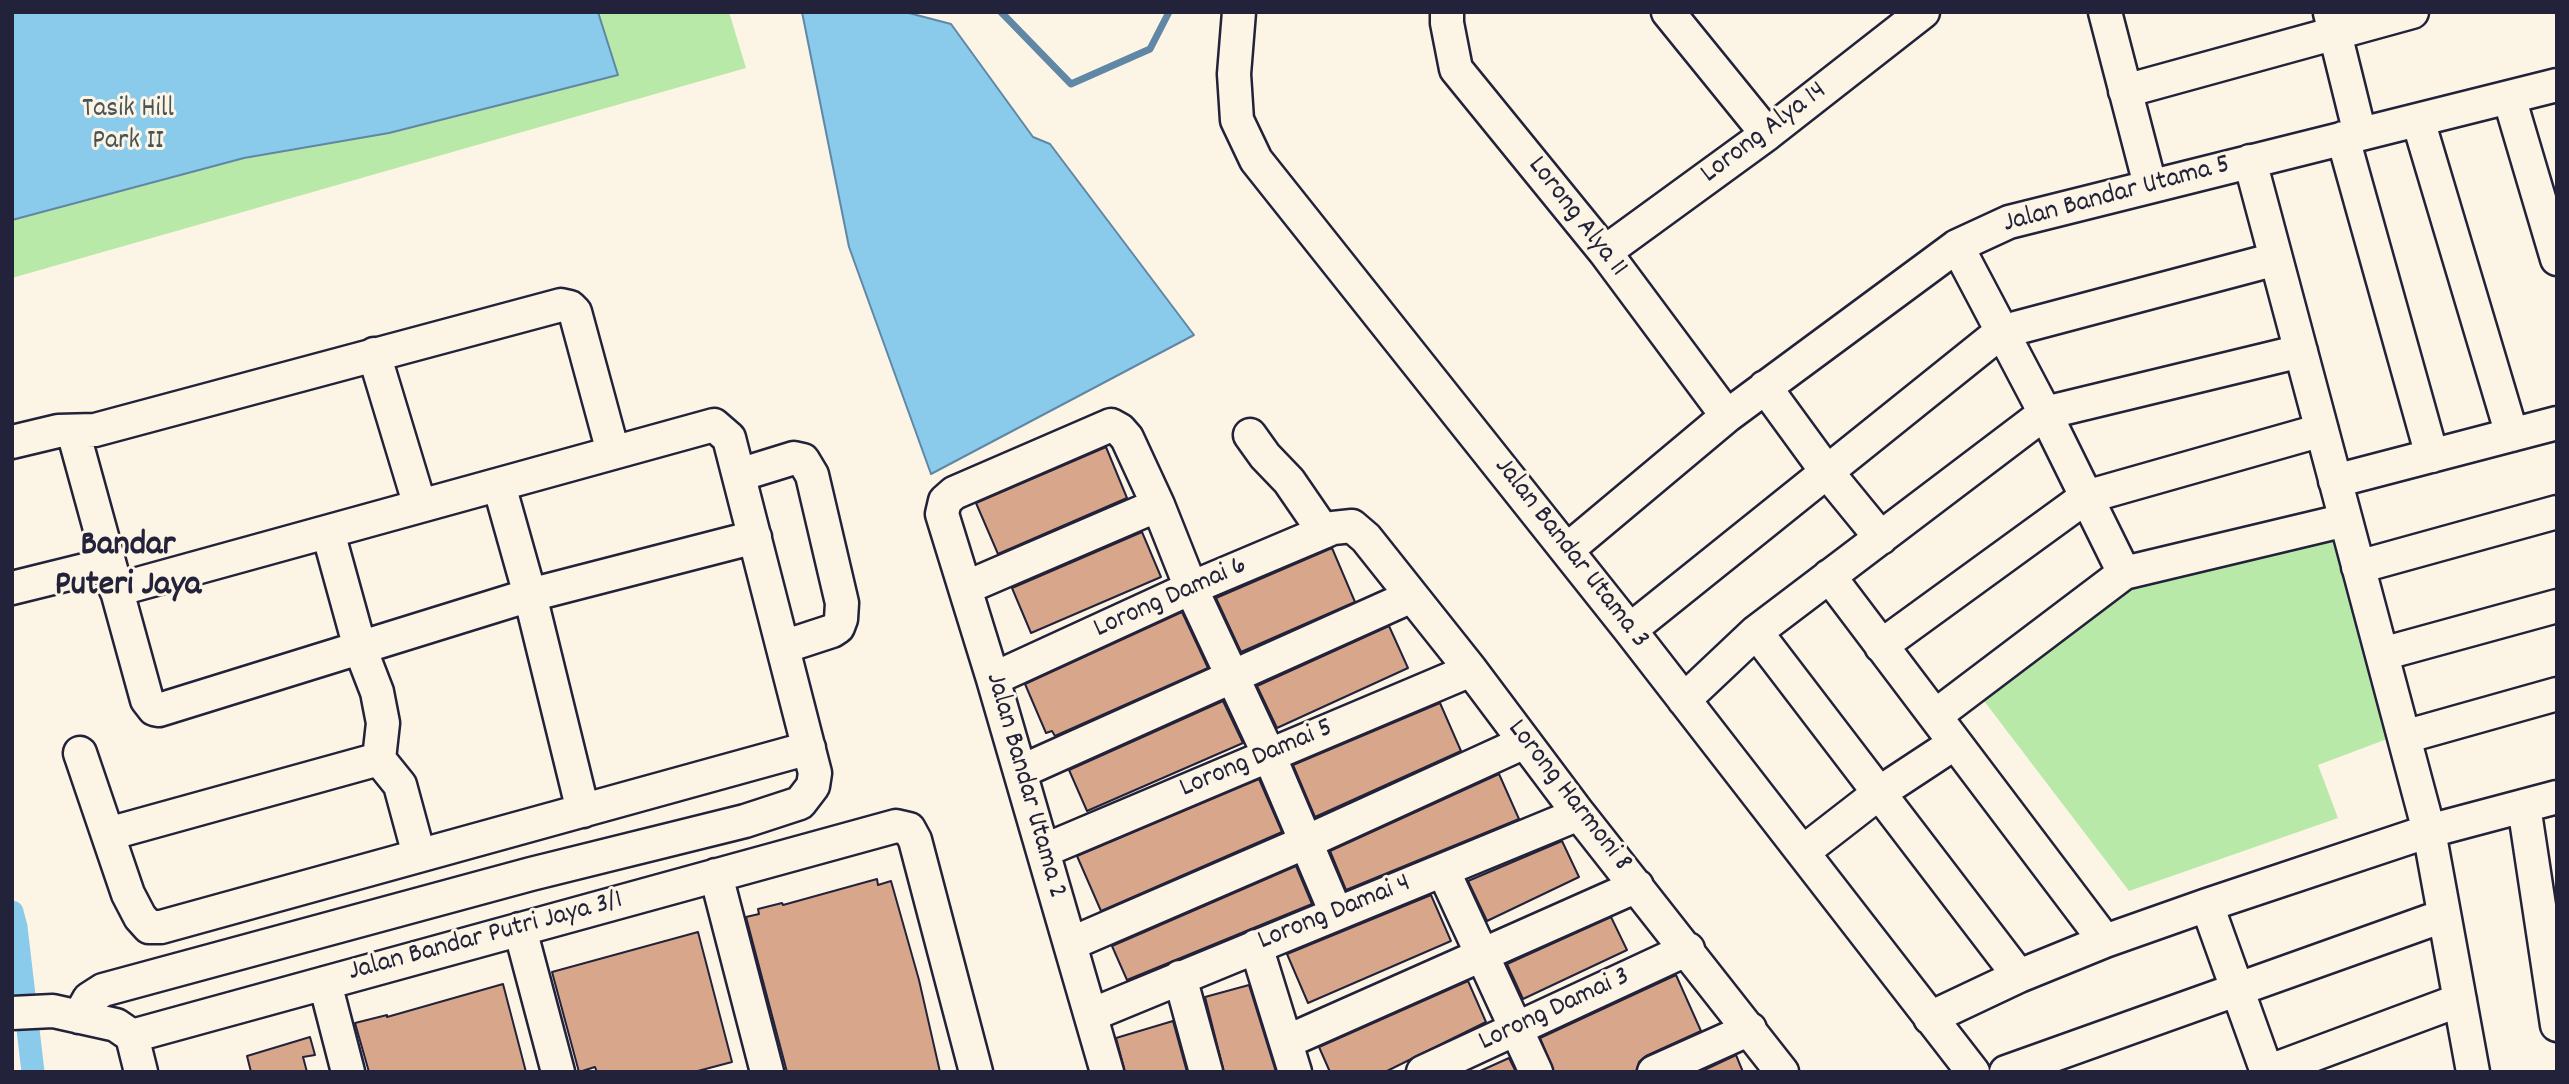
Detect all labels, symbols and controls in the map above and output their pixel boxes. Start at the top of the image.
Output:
street label: Lorong Alya 14 [1695,76,1835,192]
park label: Tasik Hill Park II [82,94,174,160]
street label: Jalan Bandar Utama 5 [2000,150,2234,242]
street label: Lorong Alya 11 [1519,151,1633,285]
street label: Jalan Bandar Utama 3 [1485,452,1655,656]
district label: Bandar Puteri Jaya [55,527,201,609]
street label: Lorong Damai 6 [1089,550,1253,648]
street label: Jalan Bandar Utama 2 [976,669,1072,903]
street label: Lorong Damai 5 [1175,713,1339,807]
street label: Lorong Harmoni 8 [1498,714,1638,880]
street label: Lorong Damai 4 [1254,868,1416,960]
street label: Jalan Bandar Putri Jaya 3/1 [345,885,627,991]
street label: Lorong Damai 3 [1474,961,1636,1061]

